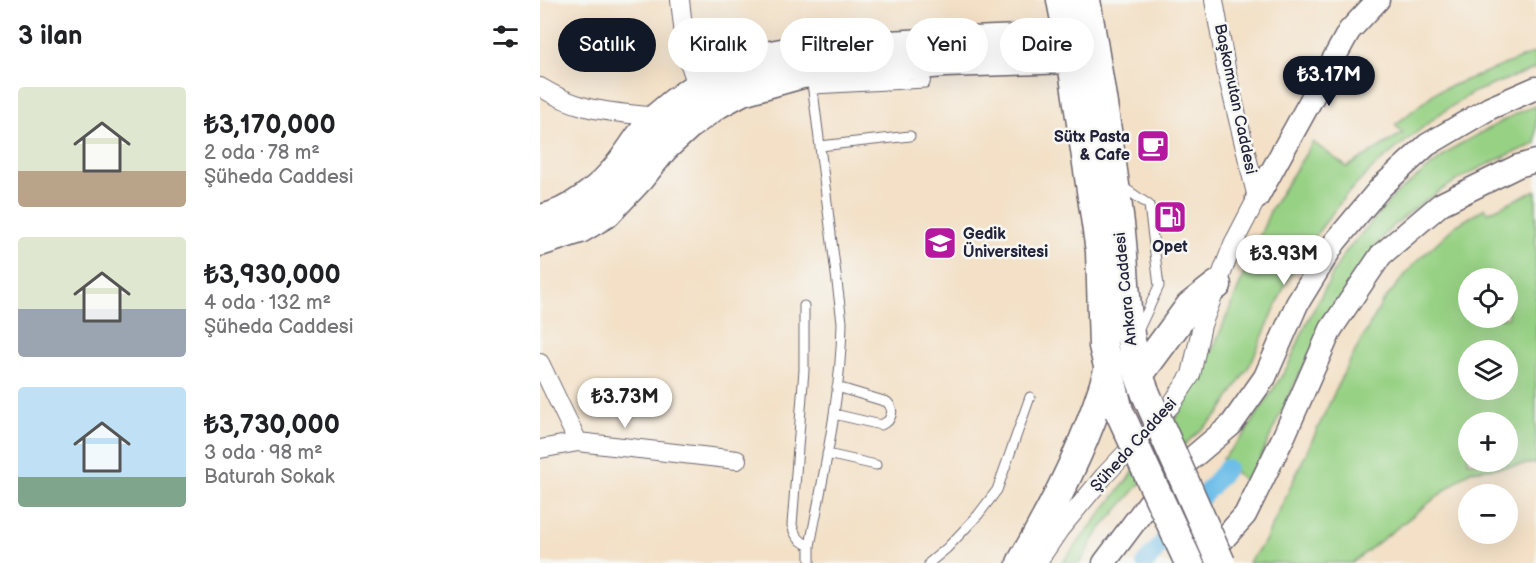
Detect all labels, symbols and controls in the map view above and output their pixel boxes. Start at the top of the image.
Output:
chip: Satılık [558,18,656,72]
chip: Kiralık [668,18,768,72]
chip: Filtreler [780,18,894,72]
chip: Yeni [906,18,988,72]
chip: Daire [1000,18,1094,72]
icon: filters [489,20,522,53]
text: 3 ilan [18,21,83,52]
street label: Başkomutan Caddesi [1210,22,1260,176]
pin: ₺3.17M [1280,56,1378,107]
text: ₺3.17M [1297,63,1361,87]
text: ₺3,170,000 [204,110,336,141]
icon: home [66,111,138,183]
place label: Sütx Pasta & Cafe [1054,128,1130,165]
cafe icon: Sütx Pasta & Cafe [1135,128,1171,164]
text: 2 oda · 78 m² [204,141,320,165]
text: Şüheda Caddesi [204,165,353,189]
fuel station icon: Opet [1152,199,1188,235]
school or university icon: Gedik Üniversitesi [922,225,958,261]
place label: Gedik Üniversitesi [963,225,1048,262]
street label: Ankara Caddesi [1111,231,1141,347]
pin: ₺3.93M [1235,235,1333,286]
place label: Opet [1152,238,1188,257]
text: ₺3.93M [1250,242,1318,266]
text: ₺3,930,000 [204,260,341,291]
icon: home [66,261,138,333]
map controls [1458,268,1518,544]
button: locate [1458,268,1518,328]
text: 4 oda · 132 m² [204,291,331,315]
text: Şüheda Caddesi [204,315,353,339]
button: layers [1458,340,1518,400]
pin: ₺3.73M [576,378,674,429]
text: ₺3.73M [591,385,659,409]
street label: Şüheda Caddesi [1087,394,1181,496]
text: ₺3,730,000 [204,410,340,441]
icon: home [66,411,138,483]
button: + [1458,412,1518,472]
text: 3 oda · 98 m² [204,441,323,465]
text: Baturah Sokak [204,465,334,489]
button: − [1458,484,1518,544]

